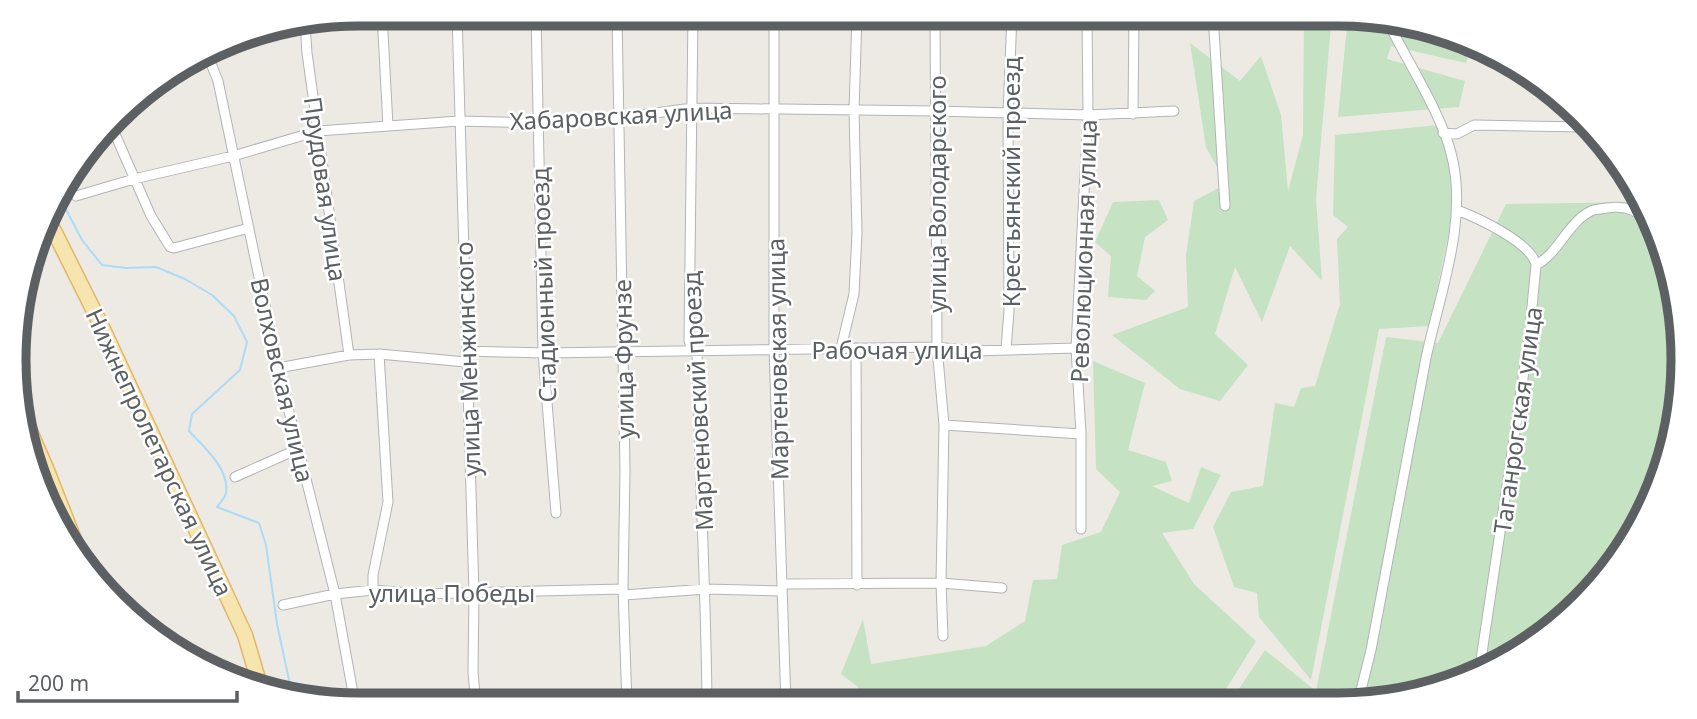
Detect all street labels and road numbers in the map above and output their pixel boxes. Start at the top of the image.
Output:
street label: Крестьянский проезд [994,56,1027,307]
street label: улица Володарского [920,75,953,313]
street label: Хабаровская улица [509,93,733,137]
street label: Прудовая улица [297,94,355,284]
street label: Революционная улица [1062,119,1104,383]
street label: Стадионный проезд [522,166,564,403]
street label: Мартеновская улица [758,238,796,480]
street label: улица Менжинского [446,241,488,477]
street label: Мартеновский проезд [674,270,720,532]
street label: Волховская улица [243,274,323,486]
street label: улица Фрунзе [605,279,641,439]
street label: Нижнепролетарская улица [79,303,241,601]
street label: Таганрогская улица [1485,304,1549,536]
street label: Рабочая улица [811,333,983,366]
street label: улица Победы [369,576,535,609]

